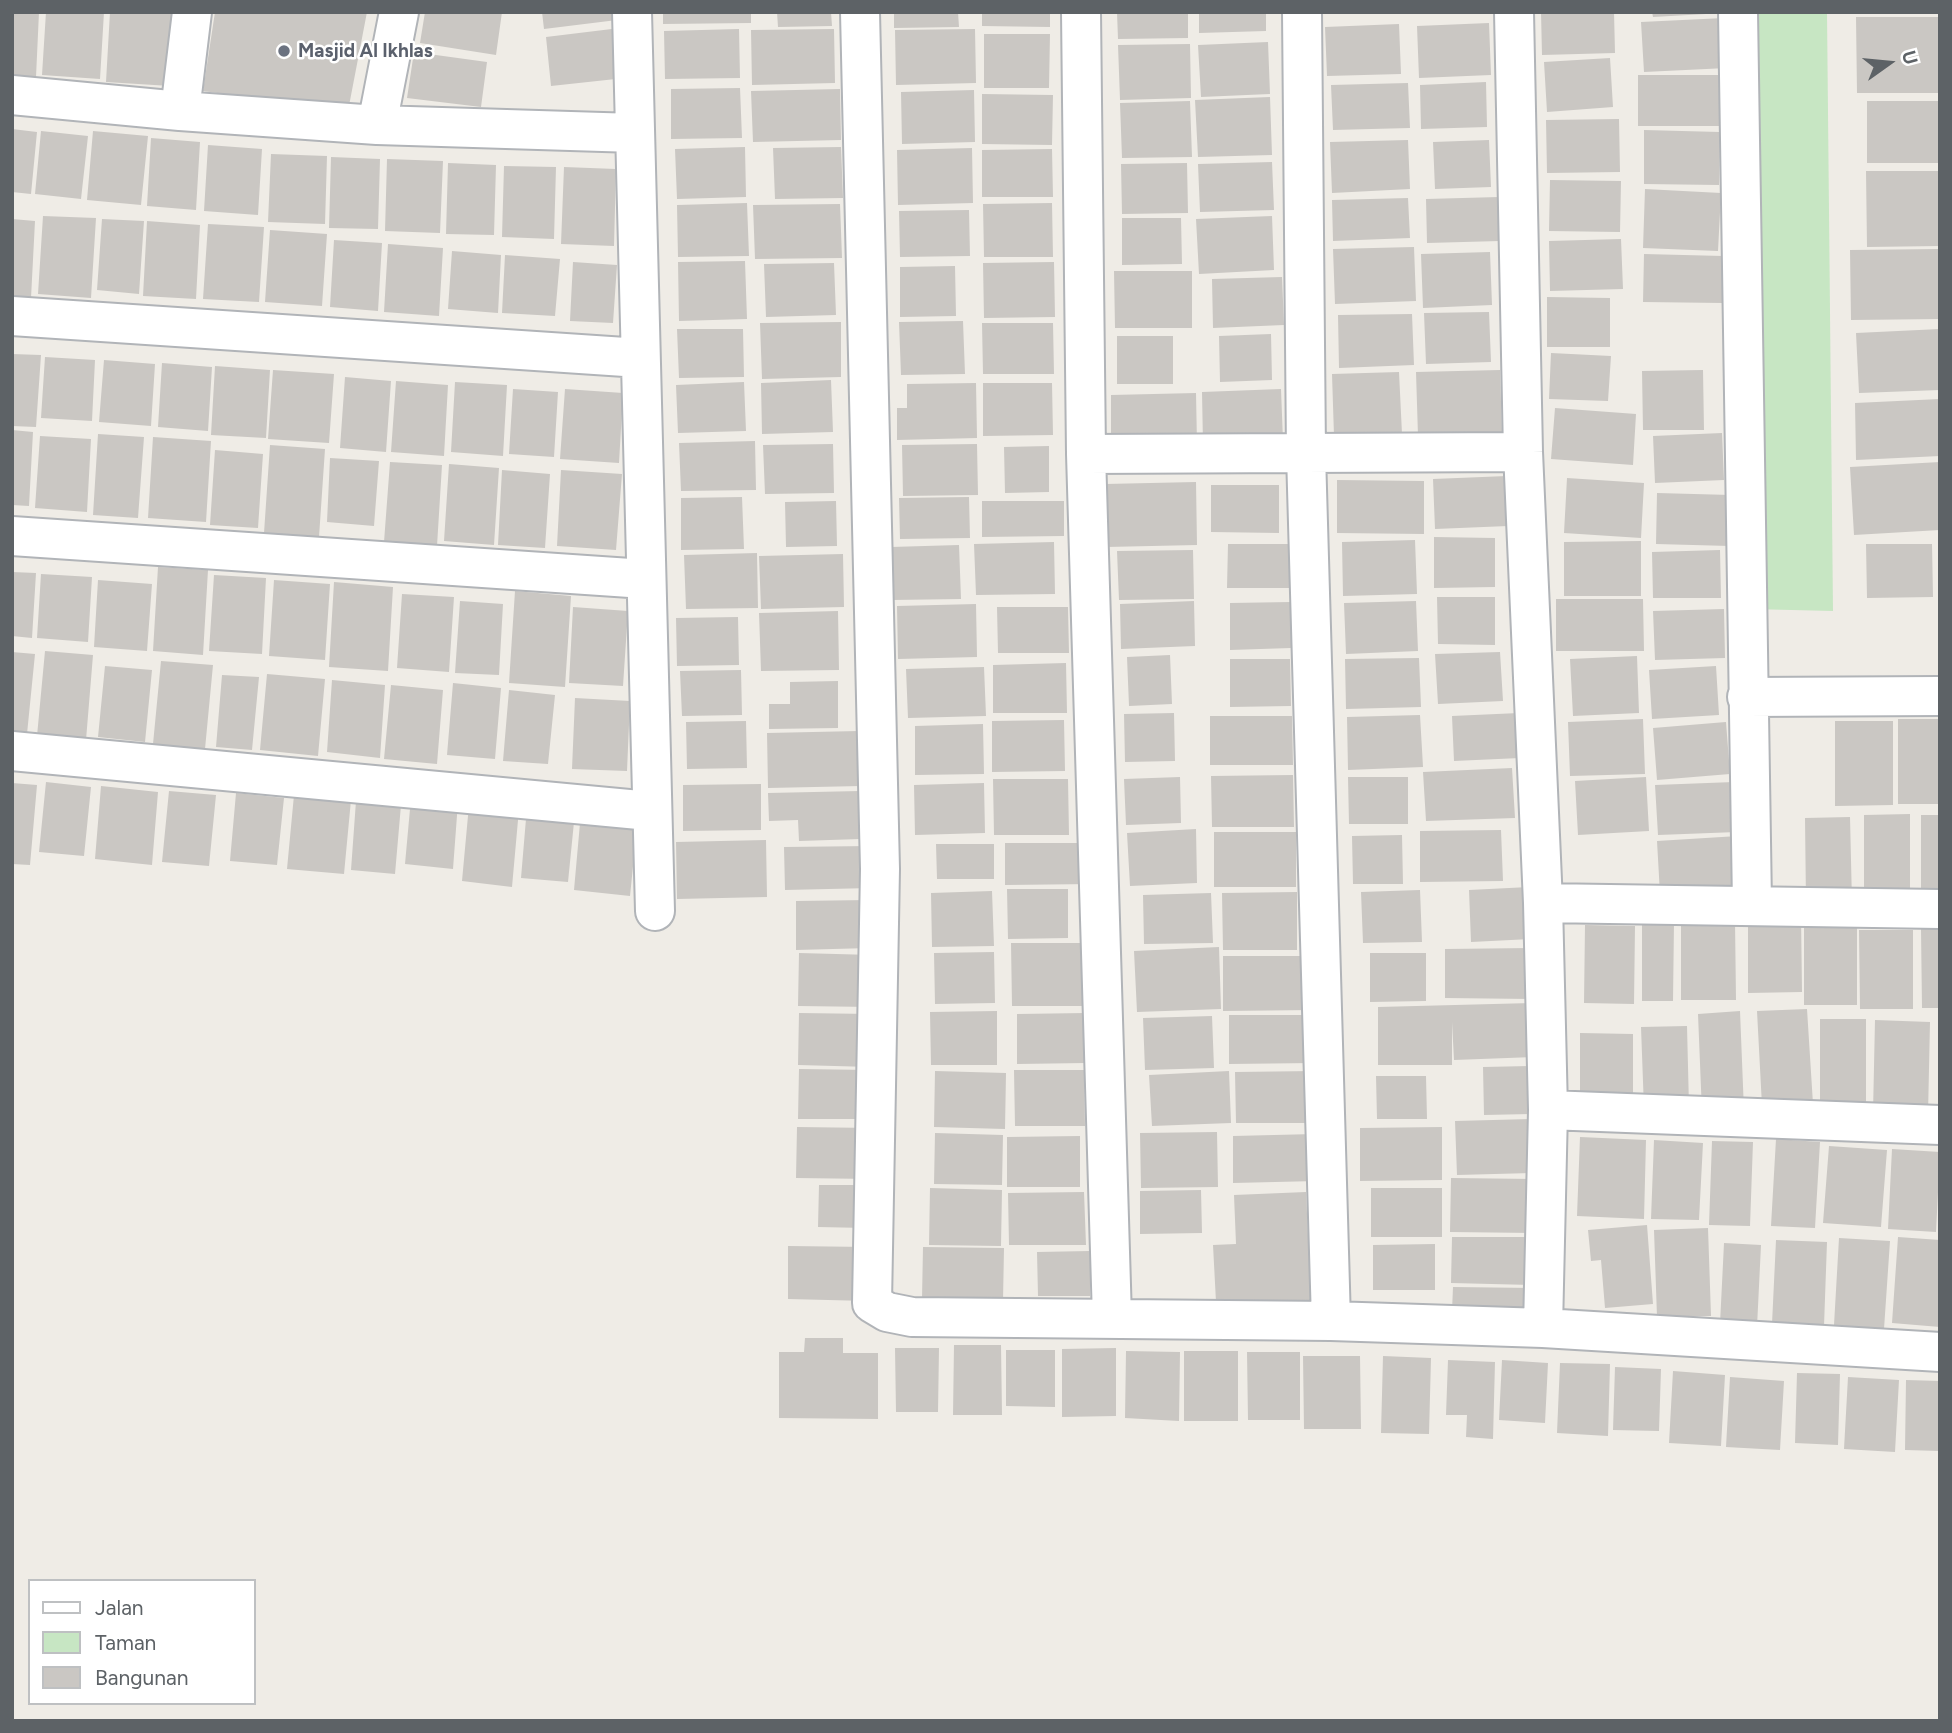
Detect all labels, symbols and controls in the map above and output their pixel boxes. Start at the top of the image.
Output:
north arrow [1854,28,1924,98]
place label: Masjid Al Ikhlas [298,40,433,62]
marker: Masjid Al Ikhlas [276,43,292,59]
text: U [1897,48,1923,67]
legend [28,1579,256,1705]
text: Jalan [95,1595,144,1620]
text: Taman [95,1630,156,1655]
text: Bangunan [95,1665,188,1690]

